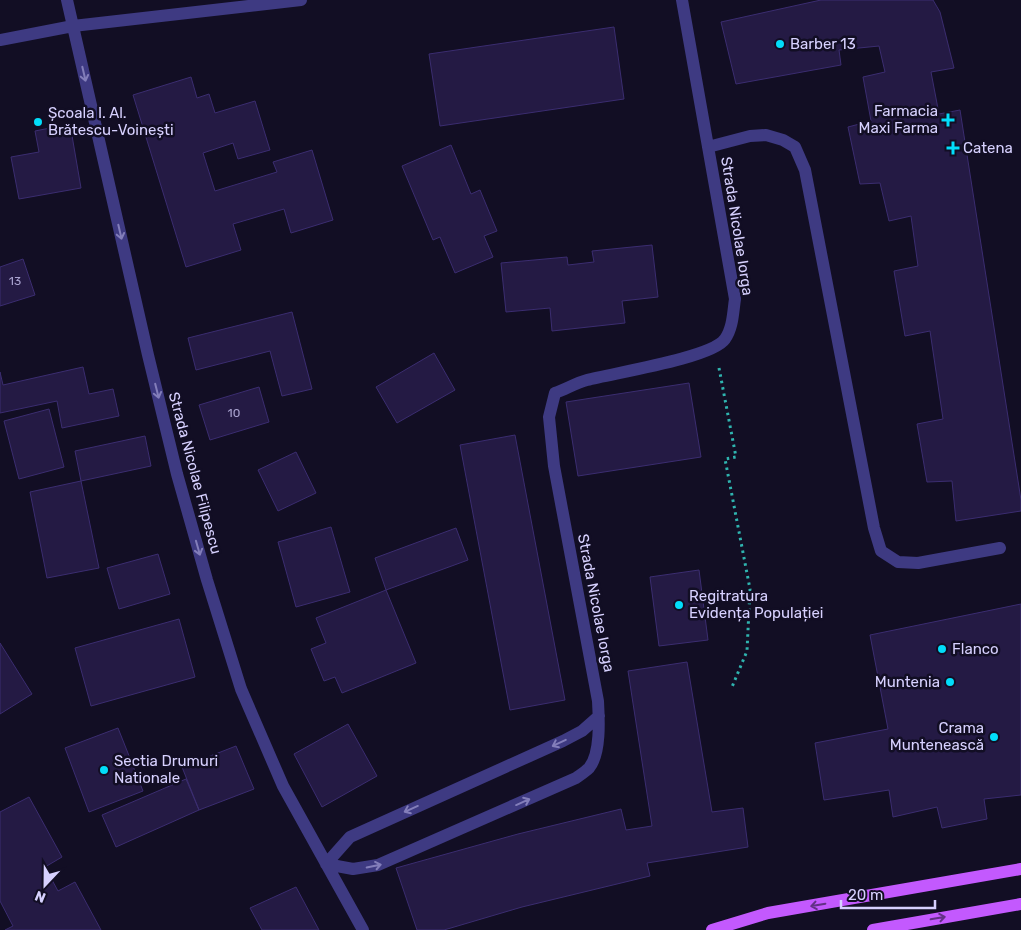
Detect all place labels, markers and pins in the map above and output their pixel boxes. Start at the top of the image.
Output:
place label: Barber 13 [790,35,856,53]
marker: Barber 13 [774,38,786,50]
place label: Farmacia Maxi Farma [858,102,938,137]
place label: Școala I. Al. Brătescu-Voinești [48,104,174,139]
marker: Farmacia Maxi Farma [942,114,954,126]
marker: Școala I. Al. Brătescu-Voinești [32,116,44,128]
place label: Catena [963,139,1013,157]
marker: Catena [947,142,959,154]
place label: Regitratura Evidența Populației [689,587,823,622]
marker: Regitratura Evidența Populației [673,599,685,611]
place label: Flanco [952,640,999,658]
marker: Flanco [936,643,948,655]
place label: Muntenia [875,673,940,691]
marker: Muntenia [944,676,956,688]
place label: Crama Muntenească [890,719,984,754]
marker: Crama Muntenească [988,731,1000,743]
place label: Sectia Drumuri Nationale [114,752,218,787]
marker: Sectia Drumuri Nationale [98,764,110,776]

